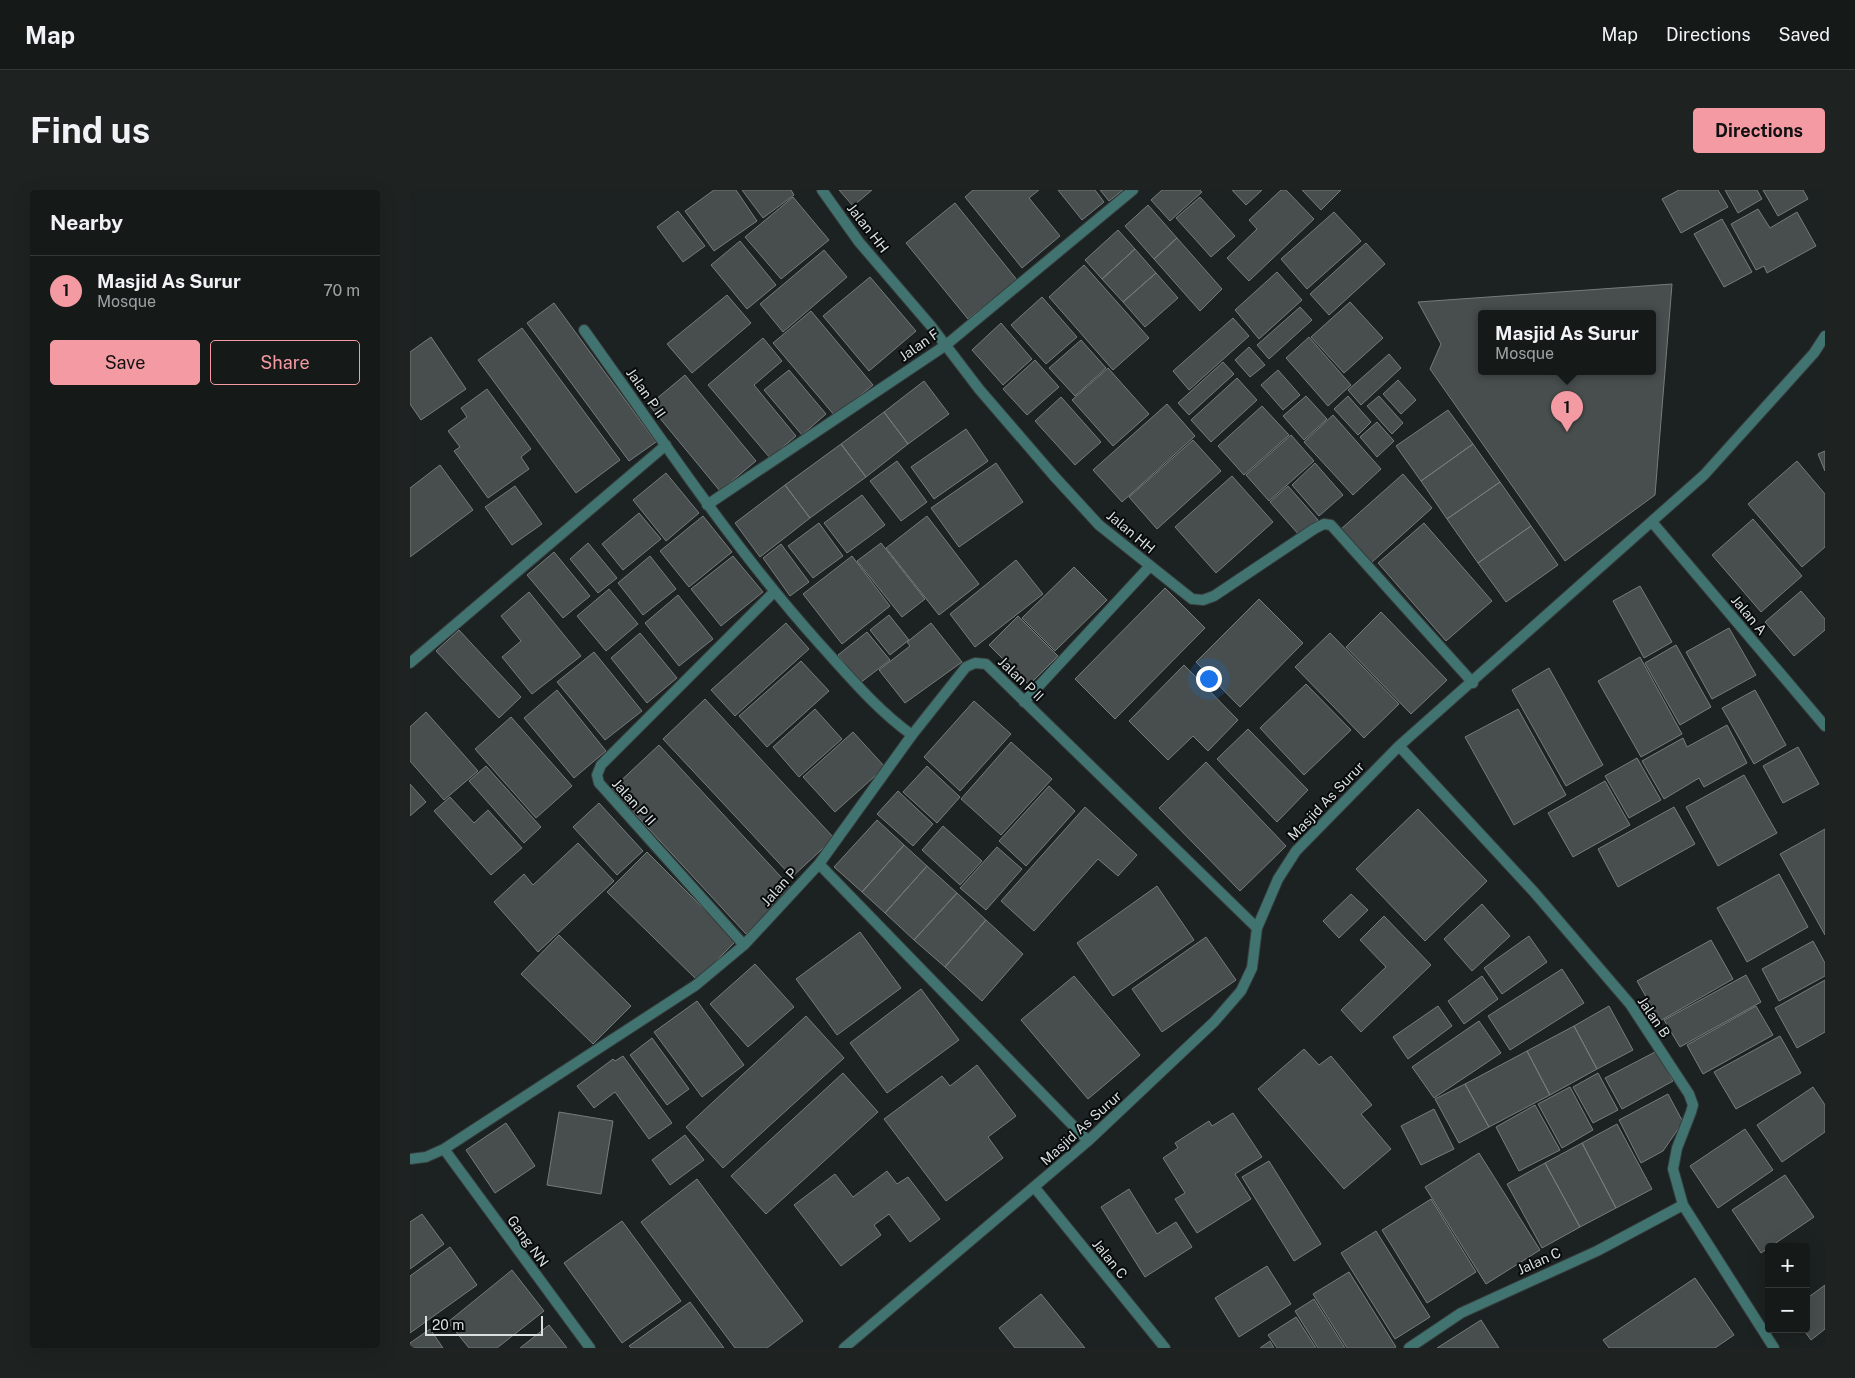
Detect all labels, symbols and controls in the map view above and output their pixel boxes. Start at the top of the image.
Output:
text: Map [25,21,75,49]
text: Map [1601,24,1638,45]
text: Directions [1666,24,1751,45]
text: Saved [1779,24,1830,45]
button: Directions [1693,108,1825,153]
text: Find us [30,110,150,151]
street label: Jalan HH [844,200,892,256]
text: Nearby [50,210,123,235]
text: Masjid As Surur [97,270,241,292]
text: 1 [63,281,69,300]
text: 70 m [323,281,360,300]
text: Mosque [97,292,156,311]
popup [1478,310,1656,375]
text: Masjid As Surur [1495,322,1639,344]
street label: Jalan F [896,326,942,364]
button: Save [50,340,200,385]
button: Share [210,340,360,385]
text: Mosque [1495,344,1554,363]
street label: Jalan P II [623,365,669,421]
pin: 1 [1551,391,1583,432]
street label: Jalan HH [1104,507,1158,557]
street label: Jalan A [1728,592,1770,638]
street label: Jalan P II [995,654,1047,704]
your location [1196,666,1222,692]
street label: Masjid As Surur [1284,758,1368,844]
street label: Jalan P II [609,776,659,828]
street label: Jalan P [758,865,800,909]
street label: Jalan B [1635,993,1673,1041]
street label: Masjid As Surur [1037,1088,1125,1168]
street label: Gang NN [504,1212,552,1270]
street label: Jalan C [1089,1236,1131,1282]
map controls [1765,1243,1810,1333]
button: + [1765,1243,1810,1288]
street label: Jalan C [1515,1244,1563,1278]
button: − [1765,1288,1810,1333]
scale bar [425,1313,542,1336]
text: 20 m [432,1317,464,1333]

